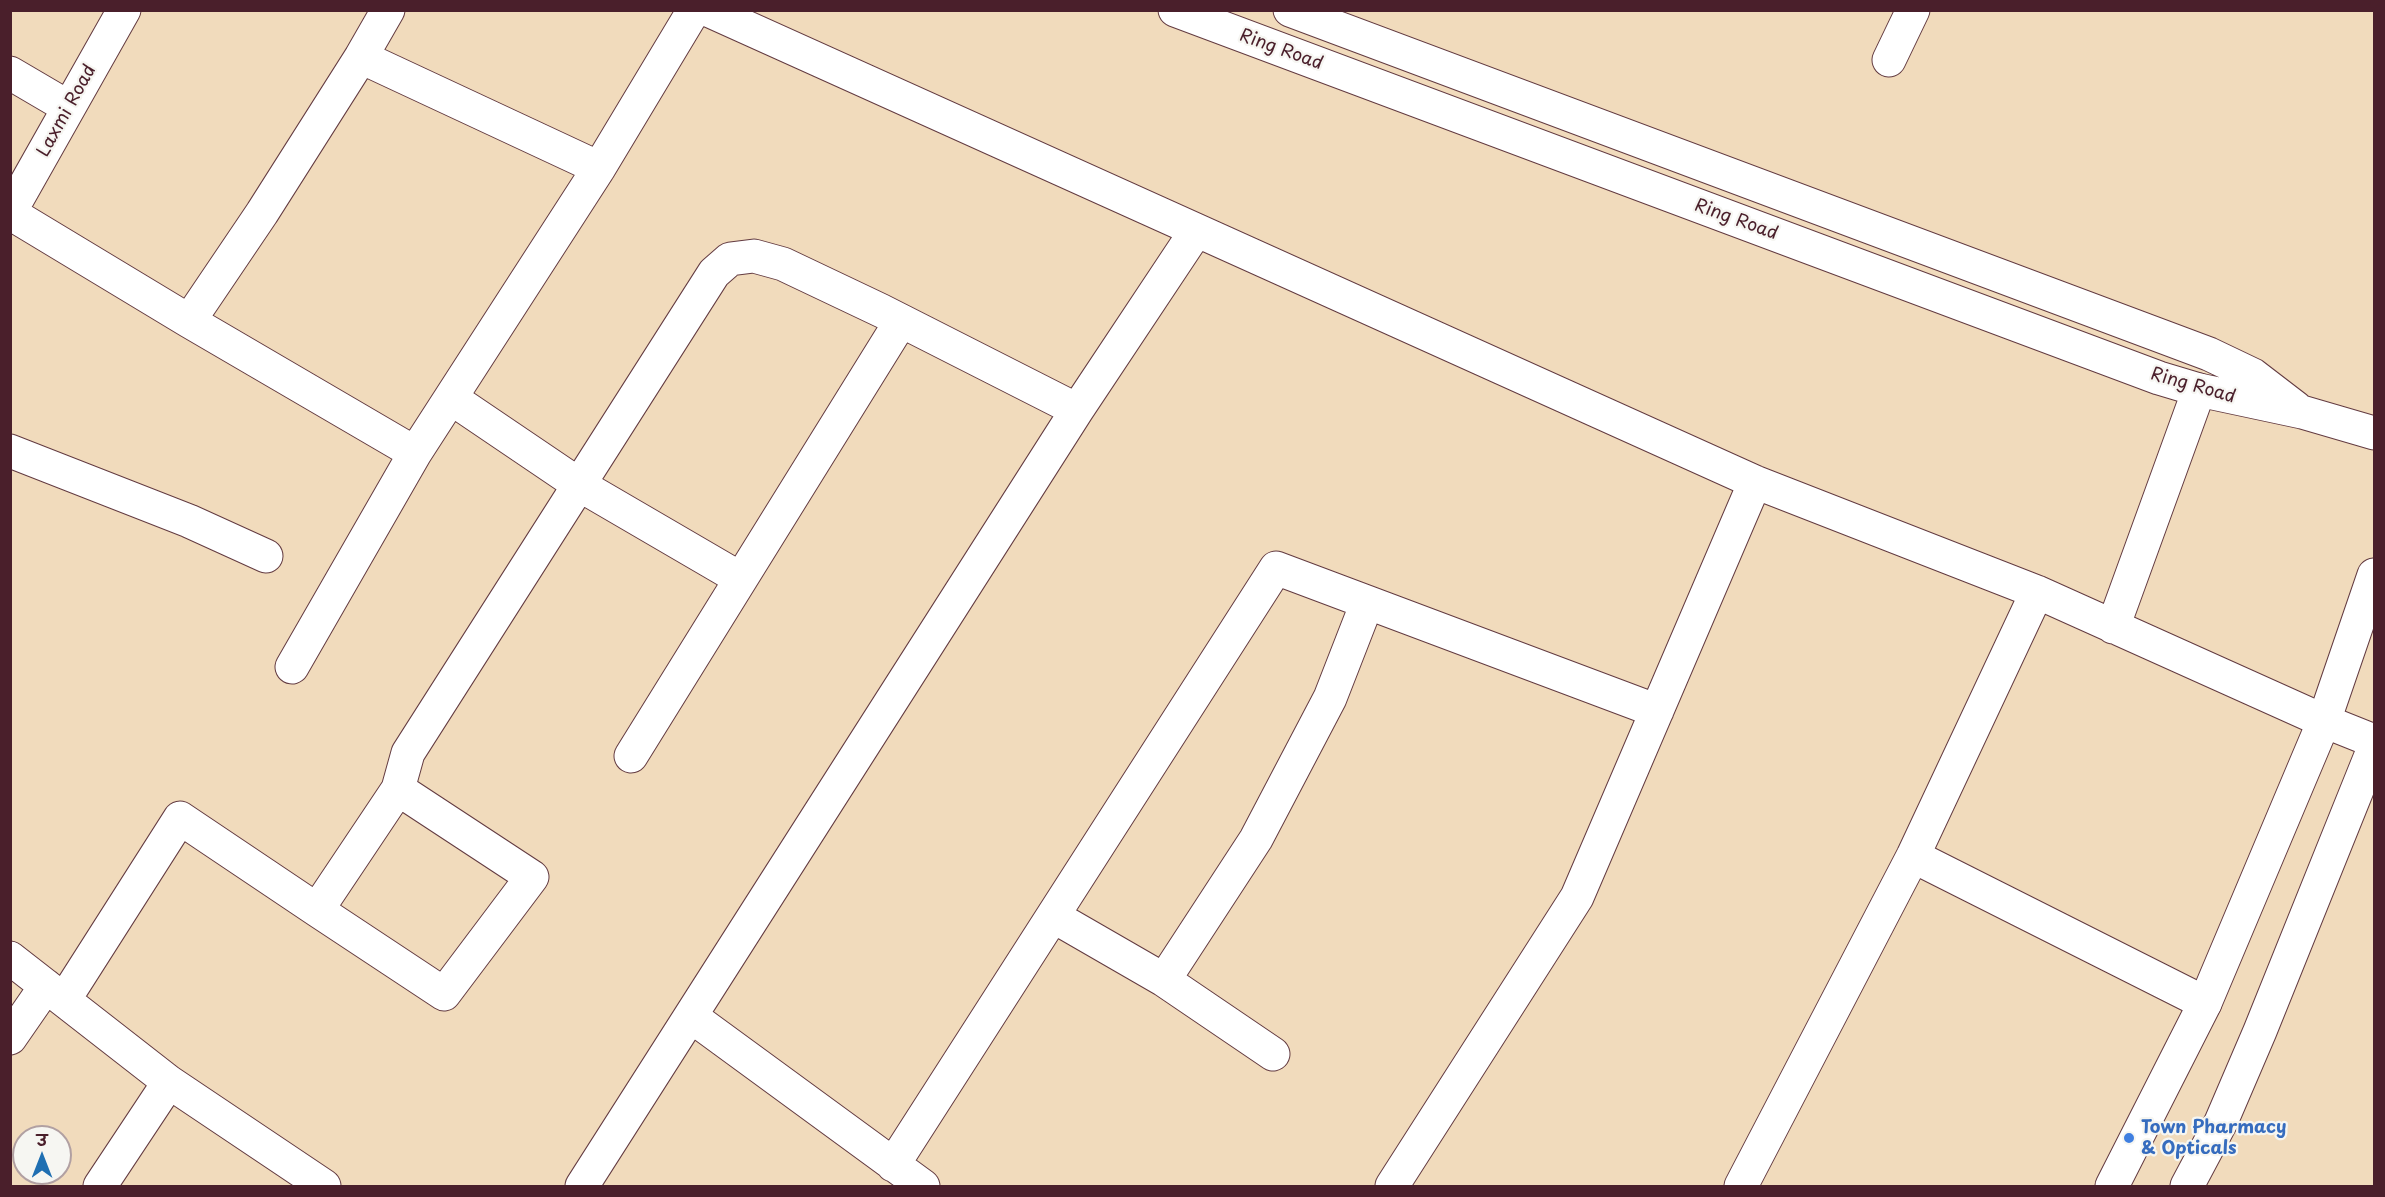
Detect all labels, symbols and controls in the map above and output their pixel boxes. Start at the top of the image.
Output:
street label: Ring Road [1236,25,1326,75]
street label: Laxmi Road [33,61,101,161]
street label: Ring Road [1691,195,1781,245]
street label: Ring Road [2148,364,2238,408]
place label: Town Pharmacy & Opticals [2141,1117,2287,1160]
north arrow [12,1125,72,1185]
text: उ [37,1127,47,1151]
marker: Town Pharmacy & Opticals [2122,1131,2136,1145]

